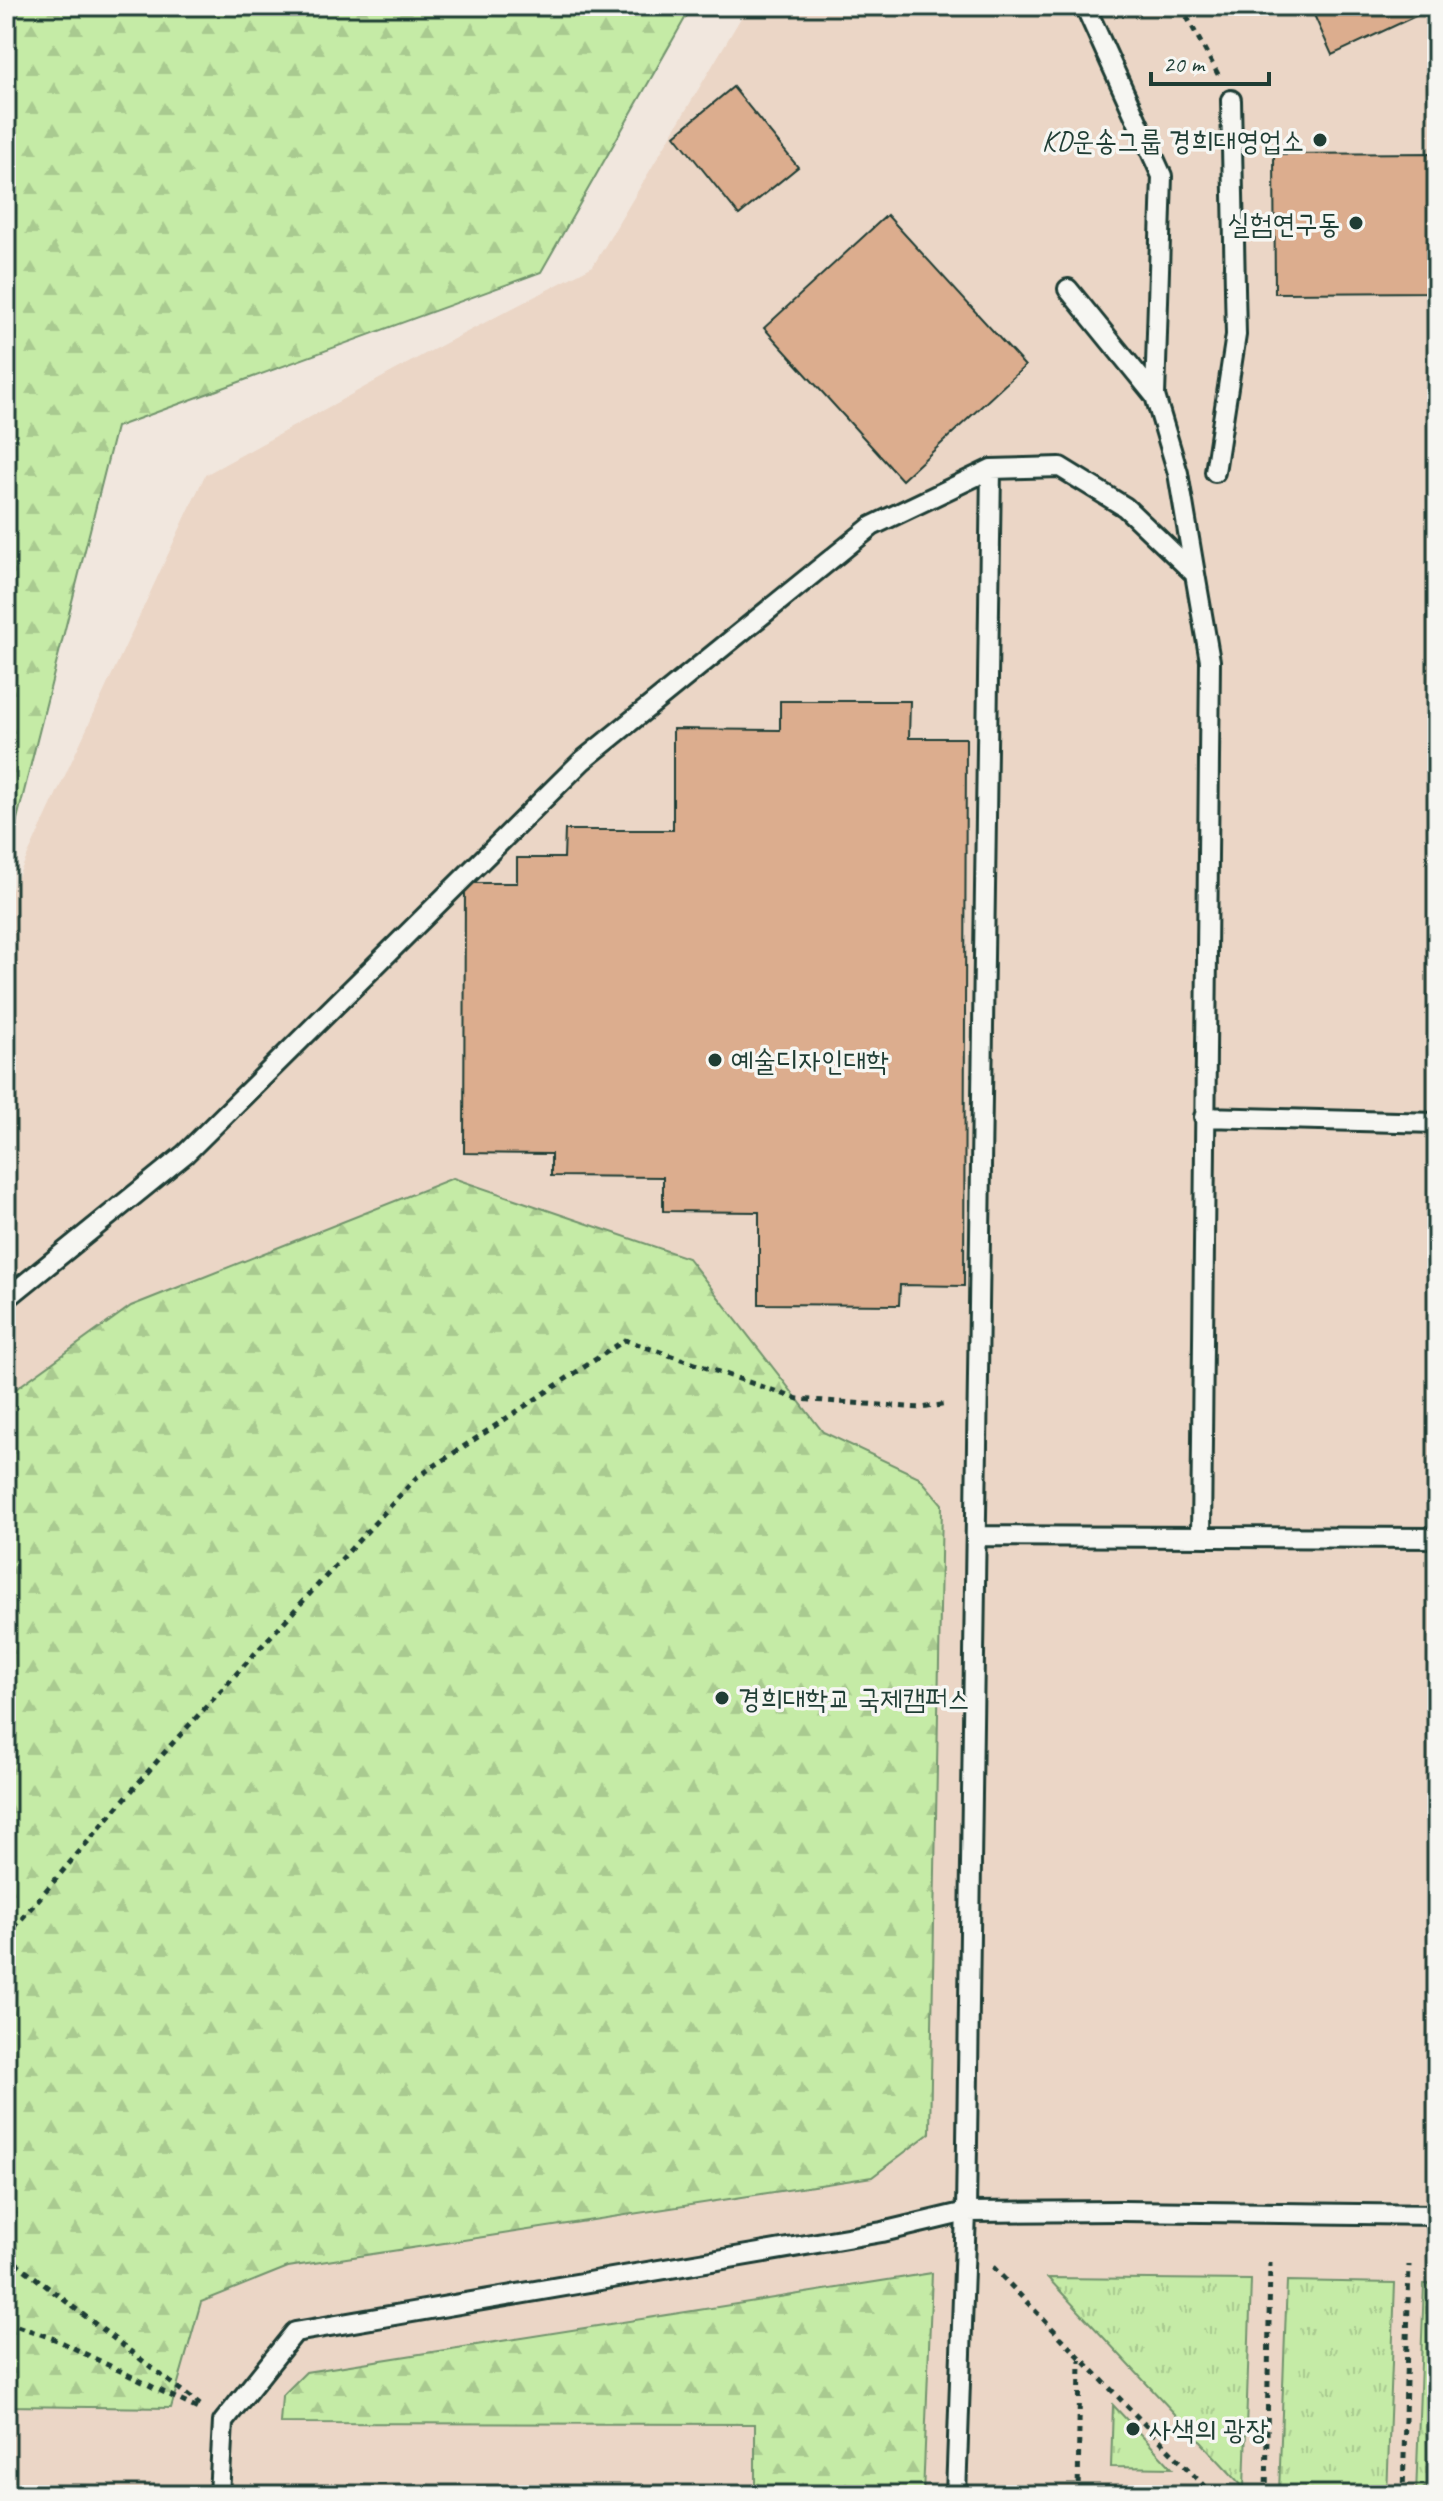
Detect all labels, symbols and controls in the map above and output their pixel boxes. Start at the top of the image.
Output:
scale bar [1151,36,1269,86]
text: 20 m [1163,49,1206,79]
place label: KD운송그룹 경희대영업소 [1042,123,1304,158]
marker: KD운송그룹 경희대영업소 [1311,131,1329,149]
place label: 실험연구동 [1227,206,1340,241]
marker: 실험연구동 [1347,214,1365,232]
place label: 예술디자인대학 [731,1043,889,1078]
marker: 예술디자인대학 [706,1051,724,1069]
place label: 경희대학교 국제캠퍼스 [738,1681,970,1716]
marker: 경희대학교 국제캠퍼스 [713,1689,731,1707]
place label: 사색의 광장 [1149,2412,1269,2447]
marker: 사색의 광장 [1124,2420,1142,2438]

